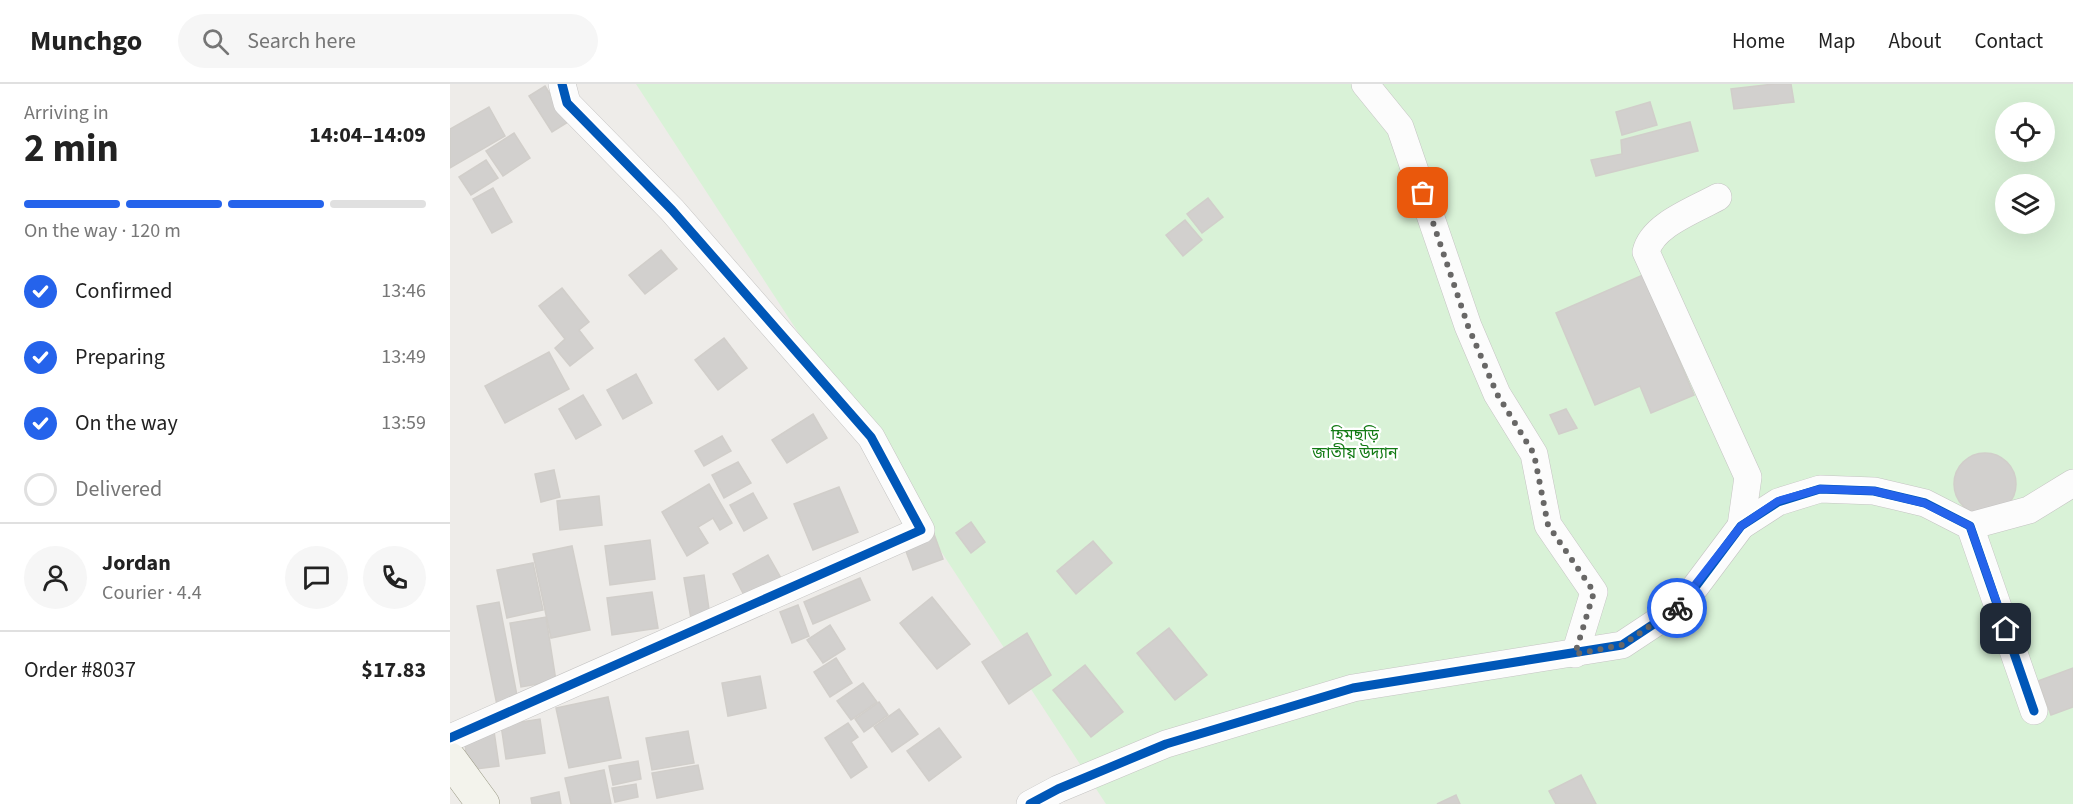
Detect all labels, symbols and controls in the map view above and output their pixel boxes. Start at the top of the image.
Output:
search box [178,14,598,68]
text: Munchgo [30,21,142,61]
icon: search [199,25,232,58]
text: Search here [247,25,356,57]
text: Home [1732,26,1785,56]
text: Map [1818,26,1856,56]
text: About [1889,26,1941,56]
text: Contact [1974,26,2043,56]
text: Arriving in [24,99,109,127]
map controls [1995,102,2055,234]
button: locate [1995,102,2055,162]
text: 14:04–14:09 [309,119,426,151]
text: 2 min [24,121,119,177]
pin [1397,167,1448,218]
button: layers [1995,174,2055,234]
icon: bag [1406,176,1439,209]
text: On the way · 120 m [24,217,181,245]
icon: check [24,275,57,308]
text: Confirmed [75,275,172,307]
text: 13:46 [381,277,426,305]
icon: check [24,341,57,374]
text: Preparing [75,341,165,373]
text: 13:49 [381,343,426,371]
icon: check [24,407,57,440]
text: On the way [75,407,178,439]
text: 13:59 [381,409,426,437]
park label: হিমছড়ি জাতীয় উদ্যান [1311,424,1398,464]
text: Delivered [75,473,162,505]
button: person [24,546,87,609]
button: chat [285,546,348,609]
button: phone [363,546,426,609]
text: Jordan [102,547,171,579]
courier [1647,578,1707,638]
text: Courier · 4.4 [102,579,202,607]
icon: bike [1661,592,1694,625]
pin [1980,603,2031,654]
icon: home [1989,612,2022,645]
text: Order #8037 [24,654,136,686]
text: $17.83 [361,654,426,686]

